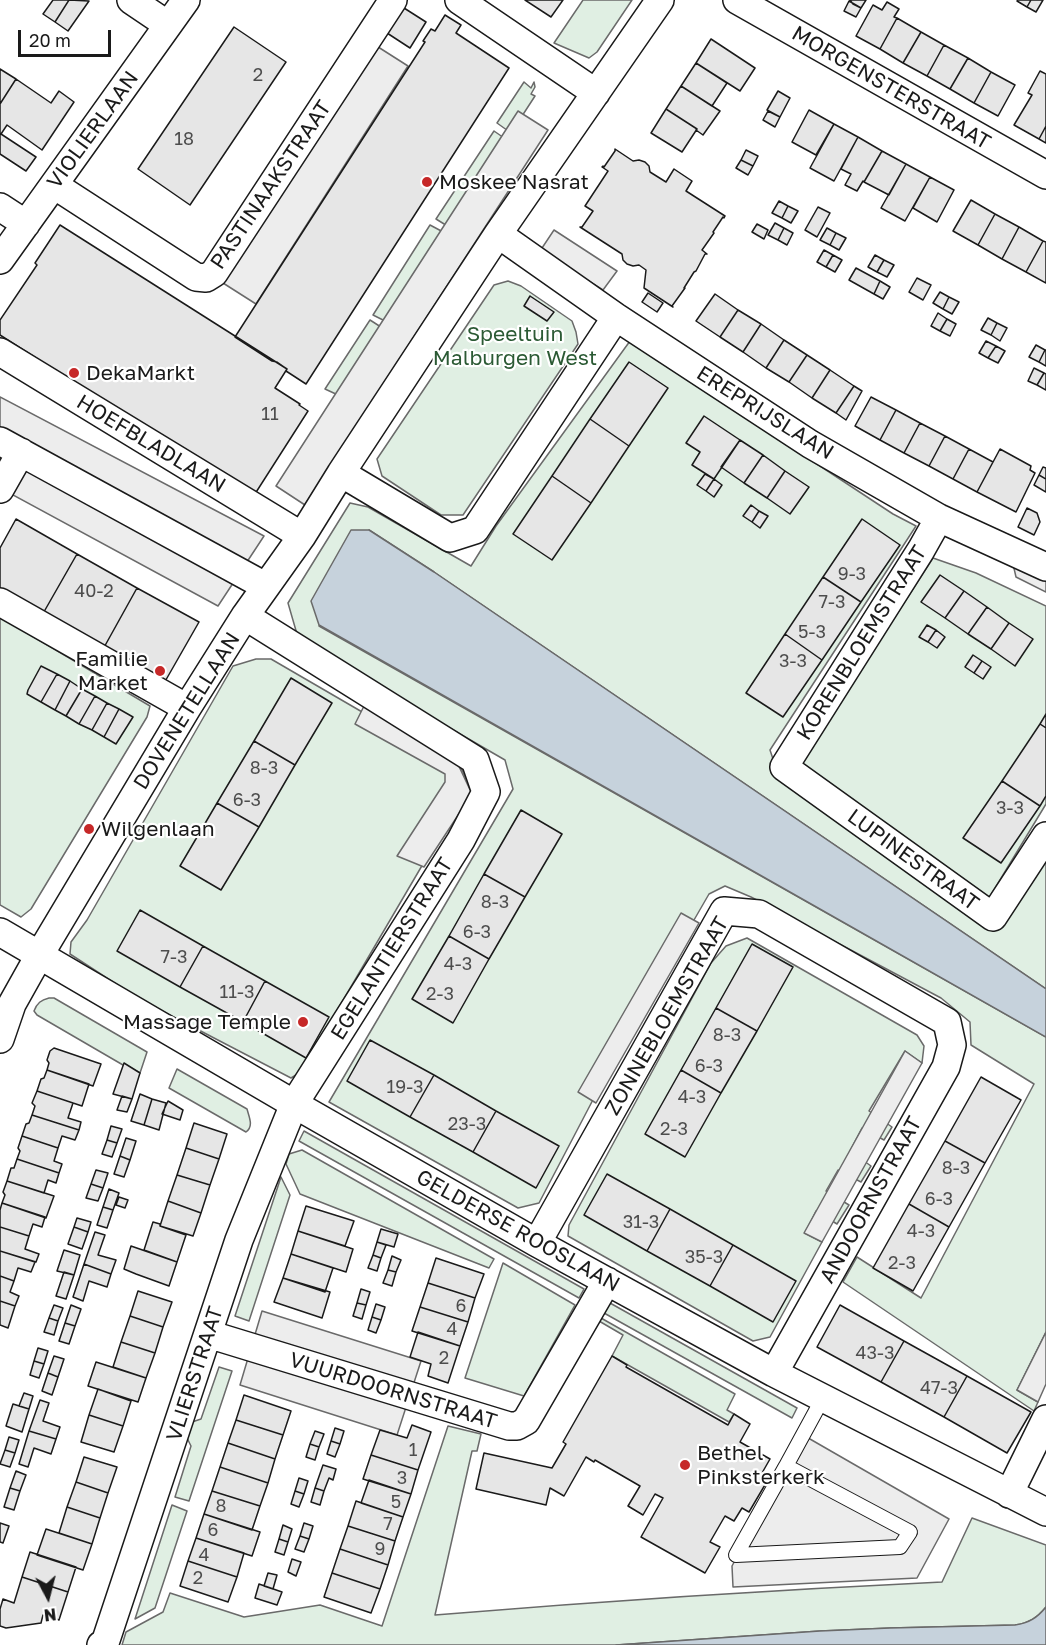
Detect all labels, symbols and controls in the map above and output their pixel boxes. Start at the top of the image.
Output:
scale bar [21,18,114,56]
street label: MORGENSTERSTRAAT [787,21,995,155]
text: 20 m [29,29,71,51]
house number: 2 [253,64,263,86]
street label: VIOLIERLAAN [42,66,144,194]
street label: PASTINAAKSTRAAT [205,96,337,274]
house number: 18 [174,128,194,150]
place label: Moskee Nasrat [439,169,589,195]
marker: Moskee Nasrat [420,175,434,189]
park label: Speeltuin Malburgen West [433,321,597,371]
place label: DekaMarkt [86,360,195,386]
street label: EREPRIJSLAAN [692,361,838,465]
marker: DekaMarkt [67,366,81,380]
street label: HOEFBLADLAAN [72,390,230,498]
house number: 11 [261,403,279,425]
street label: KORENBLOEMSTRAAT [792,541,932,745]
house number: 9-3 [838,563,866,585]
house number: 40-2 [74,580,114,602]
house number: 7-3 [819,591,845,613]
house number: 5-3 [798,621,826,643]
street label: DOVENETELLAAN [128,628,246,794]
place label: Familie Market [75,646,148,696]
house number: 3-3 [779,650,807,672]
marker: Familie Market [153,664,167,678]
house number: 8-3 [250,757,278,779]
house number: 6-3 [233,789,261,811]
house number: 3-3 [996,797,1024,819]
street label: LUPINESTRAAT [842,804,984,916]
place label: Wilgenlaan [101,816,215,842]
marker: Wilgenlaan [82,822,96,836]
street label: EGELANTIERSTRAAT [326,853,458,1045]
house number: 8-3 [481,891,509,913]
street label: ZONNEBLOEMSTRAAT [600,912,734,1120]
house number: 6-3 [463,921,491,943]
house number: 7-3 [161,946,187,968]
house number: 4-3 [444,953,472,975]
house number: 11-3 [220,981,254,1003]
house number: 2-3 [426,983,454,1005]
place label: Massage Temple [123,1009,291,1035]
marker: Massage Temple [296,1015,310,1029]
house number: 8-3 [713,1024,741,1046]
house number: 6-3 [695,1055,723,1077]
house number: 19-3 [387,1076,423,1098]
house number: 4-3 [678,1086,706,1108]
street label: ANDOORNSTRAAT [815,1112,927,1288]
house number: 23-3 [448,1113,486,1135]
house number: 2-3 [660,1118,688,1140]
house number: 8-3 [942,1157,970,1179]
street label: GELDERSE ROOSLAAN [412,1165,624,1297]
house number: 6-3 [925,1188,953,1210]
house number: 31-3 [623,1211,659,1233]
house number: 4-3 [907,1220,935,1242]
house number: 35-3 [685,1246,723,1268]
house number: 2-3 [888,1252,916,1274]
house number: 6 [456,1295,466,1317]
street label: VLIERSTRAAT [161,1303,229,1445]
house number: 4 [447,1318,457,1340]
house number: 43-3 [856,1342,894,1364]
street label: VUURDOORNSTRAAT [286,1347,500,1435]
house number: 2 [439,1347,449,1369]
house number: 47-3 [920,1377,958,1399]
house number: 1 [409,1439,417,1461]
place label: Bethel Pinksterkerk [697,1440,825,1490]
marker: Bethel Pinksterkerk [678,1458,692,1472]
house number: 3 [397,1467,407,1489]
house number: 5 [391,1491,401,1513]
house number: 8 [216,1495,226,1517]
house number: 7 [383,1513,393,1535]
house number: 6 [208,1519,218,1541]
house number: 9 [375,1538,385,1560]
house number: 4 [199,1544,209,1566]
north arrow [18,1567,78,1627]
house number: 2 [193,1567,203,1589]
text: N [43,1604,57,1626]

